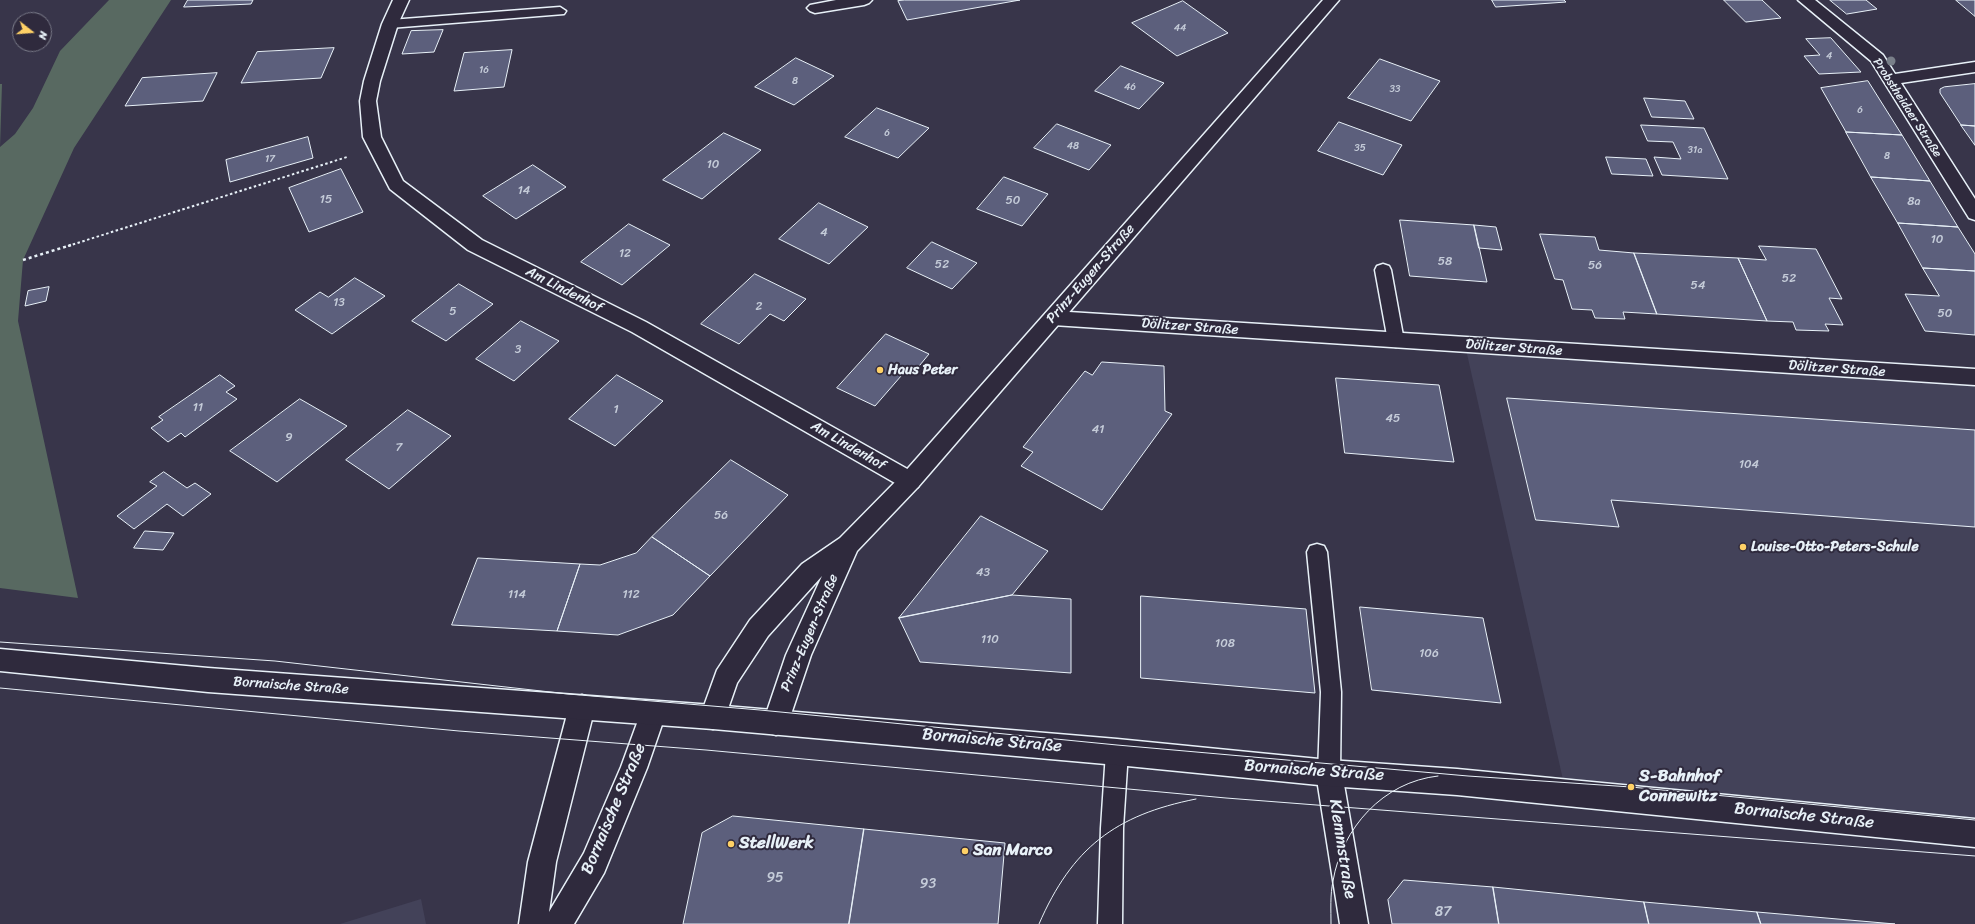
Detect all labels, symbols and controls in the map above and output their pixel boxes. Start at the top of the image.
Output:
north arrow [12,12,52,52]
house number: 44 [1174,22,1186,34]
text: N [33,29,53,42]
house number: 4 [1826,50,1832,62]
street label: Probstheidaer Straße [1870,56,1944,160]
house number: 16 [479,64,489,76]
house number: 8 [792,75,798,87]
house number: 46 [1124,81,1136,93]
house number: 33 [1390,83,1400,95]
house number: 6 [1857,104,1863,116]
house number: 6 [884,127,890,139]
house number: 48 [1067,140,1079,152]
house number: 35 [1354,142,1366,154]
house number: 31a [1688,144,1702,156]
house number: 8 [1884,150,1890,162]
house number: 17 [265,153,275,165]
house number: 10 [707,158,719,172]
house number: 14 [518,184,530,198]
house number: 15 [320,193,332,207]
house number: 50 [1006,194,1020,208]
house number: 8a [1907,195,1921,209]
street label: Prinz-Eugen-Straße [1043,221,1139,327]
house number: 4 [820,226,828,240]
house number: 10 [1931,233,1943,247]
house number: 12 [619,247,631,261]
house number: 58 [1438,255,1452,269]
house number: 52 [935,258,949,272]
house number: 56 [1588,259,1602,273]
street label: Am Lindenhof [523,263,605,317]
house number: 52 [1782,272,1796,286]
house number: 54 [1691,279,1705,293]
house number: 13 [333,296,345,310]
house number: 2 [756,300,762,314]
house number: 5 [449,305,457,319]
house number: 50 [1938,307,1952,321]
street label: Dölitzer Straße [1141,315,1239,339]
street label: Dölitzer Straße [1465,336,1563,360]
house number: 3 [515,343,521,357]
street label: Dölitzer Straße [1788,357,1886,381]
place label: Haus Peter [888,362,957,378]
marker: Haus Peter [875,365,885,375]
house number: 11 [193,401,203,415]
house number: 1 [613,403,619,417]
house number: 45 [1386,412,1400,426]
street label: Am Lindenhof [807,418,889,474]
house number: 41 [1092,423,1104,437]
house number: 9 [285,431,293,445]
house number: 7 [396,441,402,455]
house number: 104 [1739,458,1759,472]
house number: 56 [714,509,728,523]
place label: Louise-Otto-Peters-Schule [1751,539,1919,555]
marker: Louise-Otto-Peters-Schule [1738,542,1748,552]
house number: 43 [976,566,990,580]
street label: Prinz-Eugen-Straße [778,572,842,694]
house number: 114 [508,588,526,602]
house number: 112 [622,588,640,602]
house number: 110 [981,633,999,647]
house number: 108 [1215,637,1235,651]
house number: 106 [1419,647,1439,661]
street label: Bornaische Straße [233,674,349,698]
street label: Bornaische Straße [921,725,1063,757]
street label: Bornaische Straße [577,740,651,878]
street label: Bornaische Straße [1243,756,1385,786]
place label: S-Bahnhof Connewitz [1639,767,1720,807]
marker: S-Bahnhof Connewitz [1626,782,1636,792]
street label: Klemmstraße [1324,798,1360,900]
street label: Bornaische Straße [1733,799,1875,833]
place label: StellWerk [739,834,814,854]
marker: StellWerk [726,839,736,849]
place label: San Marco [973,841,1052,861]
marker: San Marco [960,846,970,856]
house number: 95 [766,870,784,886]
house number: 93 [920,876,936,892]
house number: 87 [1435,904,1451,920]

